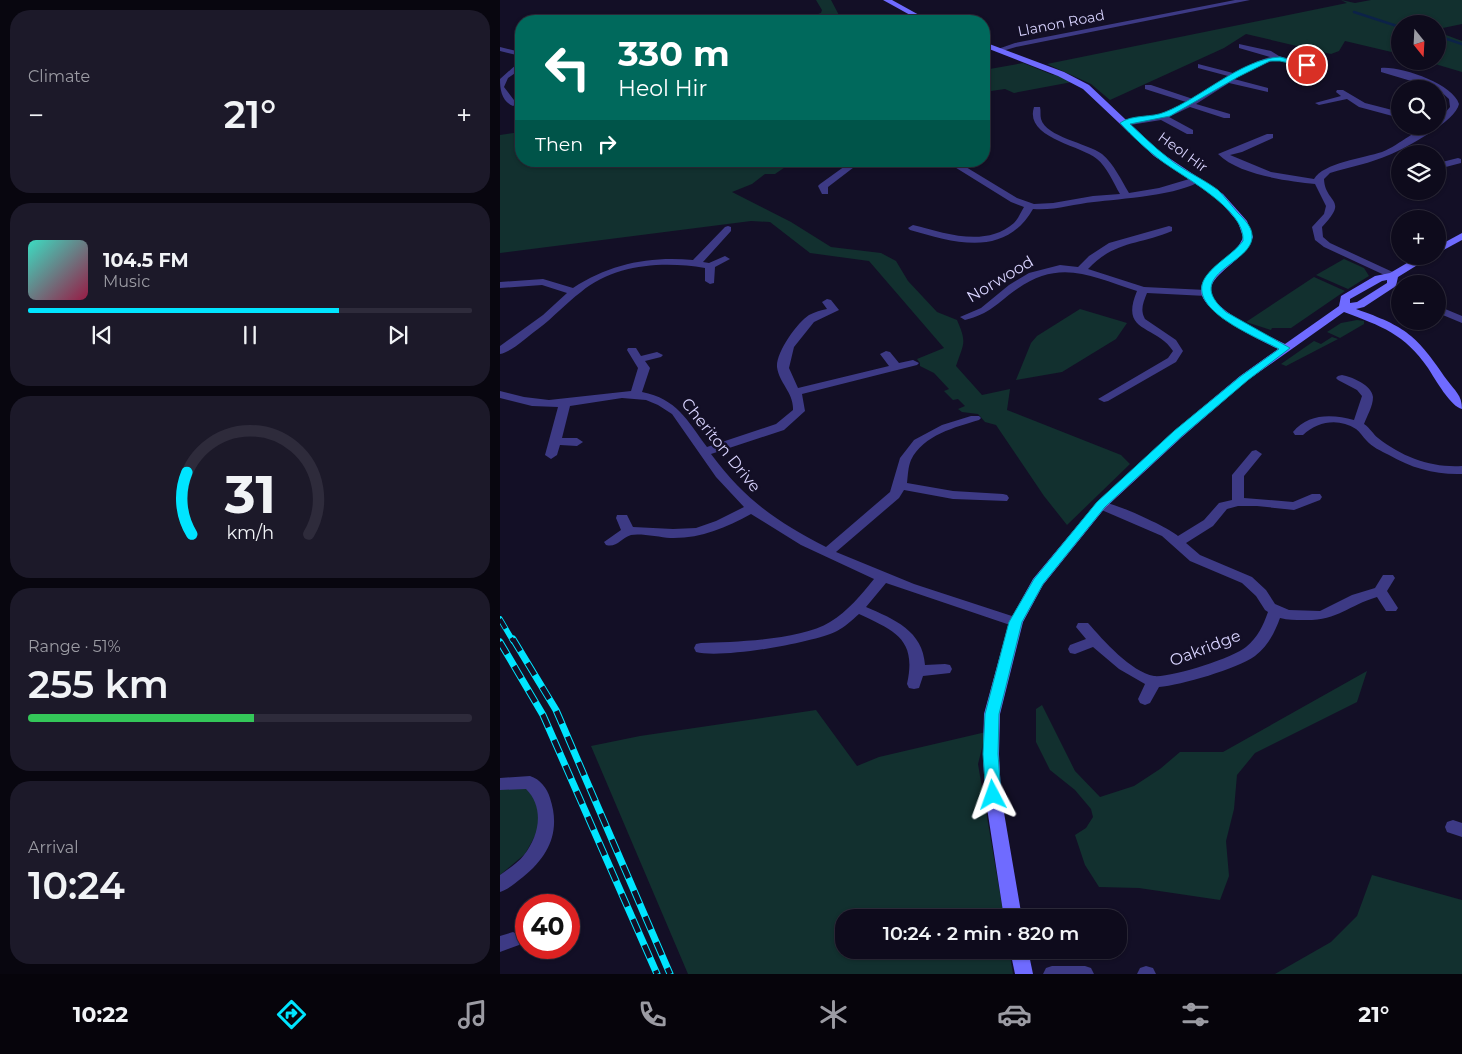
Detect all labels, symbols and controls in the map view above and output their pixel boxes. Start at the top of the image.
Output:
street label: Llanon Road [1016,6,1106,40]
north arrow [1391,15,1446,70]
map controls [1391,15,1446,330]
text: 330 m [618,32,730,75]
icon: left [535,35,600,100]
pin [1286,44,1328,86]
icon: arrive [1293,51,1321,79]
text: Climate [28,67,90,86]
text: Heol Hir [618,75,707,102]
button: search [1391,80,1446,135]
text: 21° [224,91,276,138]
text: − [28,98,44,132]
text: + [456,98,472,132]
street label: Heol Hir [1155,128,1212,176]
icon: right [593,130,621,158]
text: Then [535,133,583,156]
button: layers [1391,145,1446,200]
button: + [1391,210,1446,265]
text: 104.5 FM [103,249,189,272]
street label: Norwood [963,252,1037,306]
text: Music [103,272,150,291]
button: − [1391,275,1446,330]
icon: previous [88,321,116,349]
icon: pause [236,321,264,349]
icon: next [384,321,412,349]
street label: Cheriton Drive [677,394,765,496]
text: 31 [223,463,276,526]
text: km/h [226,522,274,543]
street label: Oakridge [1167,626,1243,670]
text: Range · 51% [28,637,121,656]
text: 255 km [28,661,169,708]
position arrow [966,768,1018,820]
text: Arrival [28,838,78,857]
text: 10:24 [28,862,125,909]
speed limit sign: 40 [515,894,580,959]
text: 10:24 · 2 min · 820 m [883,922,1079,945]
icon: directions [274,997,309,1032]
icon: music [455,997,490,1032]
icon: phone [635,997,670,1032]
icon: climate [816,997,851,1032]
icon: car [997,997,1032,1032]
icon: filters [1178,997,1213,1032]
text: 10:22 [73,1001,128,1028]
text: 21° [1358,1001,1389,1028]

